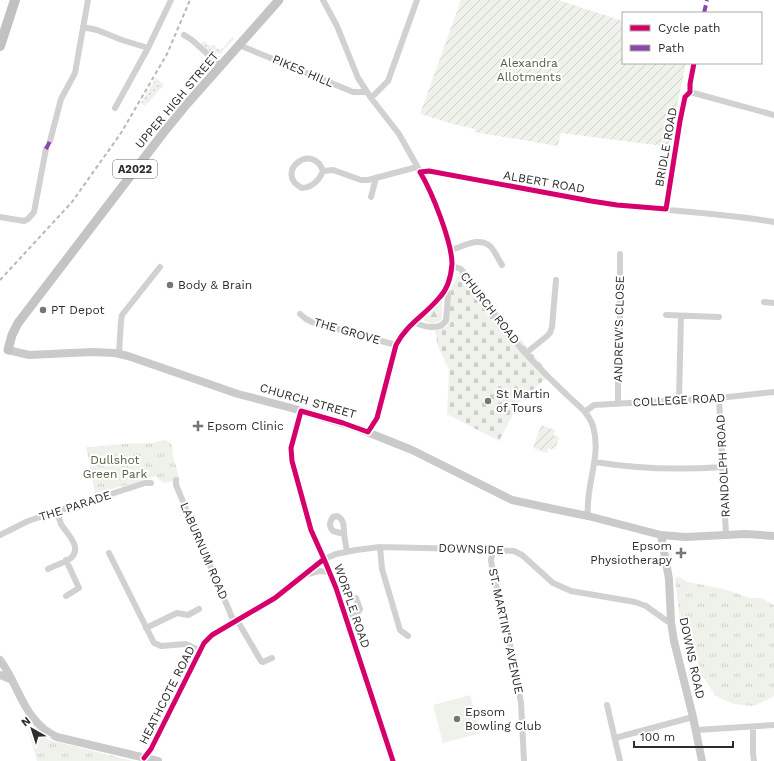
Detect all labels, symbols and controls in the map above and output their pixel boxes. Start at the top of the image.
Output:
legend [622,12,762,64]
text: Cycle path [658,21,720,35]
text: Path [658,41,684,55]
street label: UPPER HIGH STREET [132,49,222,151]
street label: PIKES HILL [270,52,336,90]
park label: Alexandra Allotments [497,56,561,84]
street label: BRIDLE ROAD [652,106,680,188]
road number: A2022 [113,160,157,178]
street label: ALBERT ROAD [502,168,586,196]
street label: CHURCH ROAD [457,269,523,347]
street label: ANDREW'S CLOSE [611,275,627,382]
place label: Body & Brain [178,278,252,292]
marker: Body & Brain [165,280,175,290]
place label: PT Depot [51,303,105,317]
marker: PT Depot [38,305,48,315]
street label: THE GROVE [312,315,382,347]
street label: CHURCH STREET [258,381,358,421]
place label: St Martin of Tours [496,387,550,415]
street label: COLLEGE ROAD [632,391,726,409]
marker: St Martin of Tours [483,396,493,406]
street label: RANDOLPH ROAD [713,414,733,518]
place label: Epsom Clinic [207,419,284,433]
marker: Epsom Clinic [192,420,204,432]
park label: Dullshot Green Park [83,453,147,481]
street label: THE PARADE [37,488,113,524]
street label: LABURNUM ROAD [177,500,231,602]
place label: Epsom Physiotherapy [590,539,673,567]
street label: DOWNSIDE [438,541,504,557]
marker: Epsom Physiotherapy [675,547,687,559]
street label: WORPLE ROAD [331,562,373,650]
street label: ST. MARTIN'S AVENUE [486,567,526,695]
street label: DOWNS ROAD [677,616,707,700]
street label: HEATHCOTE ROAD [136,643,198,747]
place label: Epsom Bowling Club [465,705,541,733]
north arrow [12,709,52,749]
text: N [19,714,33,729]
marker: Epsom Bowling Club [452,714,462,724]
scale bar [634,723,733,749]
text: 100 m [640,730,675,744]

